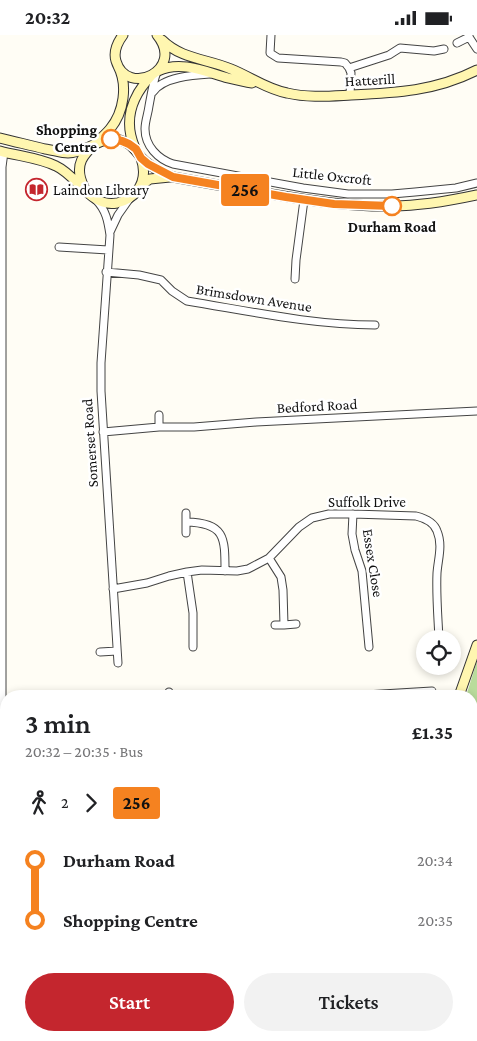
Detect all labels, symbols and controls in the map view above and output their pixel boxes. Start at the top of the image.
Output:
text: 20:32 [25,7,70,28]
street label: Hatterill [344,71,396,89]
place label: Shopping Centre [36,122,97,155]
marker: Shopping Centre [101,129,121,149]
street label: Little Oxcroft [292,164,373,188]
line badge: 256 [216,174,274,206]
library icon: Laindon Library [25,178,49,202]
text: 256 [231,180,259,200]
place label: Laindon Library [53,182,149,199]
marker: Durham Road [382,196,402,216]
place label: Durham Road [348,219,437,235]
street label: Brimsdown Avenue [195,281,313,315]
street label: Bedford Road [276,396,358,416]
street label: Somerset Road [79,398,101,488]
street label: Suffolk Drive [328,494,406,510]
street label: Essex Close [360,528,386,599]
map controls [416,630,461,675]
button: locate [416,630,461,675]
text: 3 min [25,708,91,739]
text: £1.35 [412,722,453,743]
text: 20:32 – 20:35 · Bus [25,743,143,760]
icon: walk [25,789,53,817]
icon: forward [77,789,105,817]
text: 256 [123,793,150,813]
text: 2 [61,794,69,811]
text: Durham Road [63,850,175,871]
text: 20:34 [417,852,453,869]
text: Shopping Centre [63,910,198,931]
text: 20:35 [418,912,453,929]
button: Start [25,973,234,1031]
button: Tickets [244,973,453,1031]

